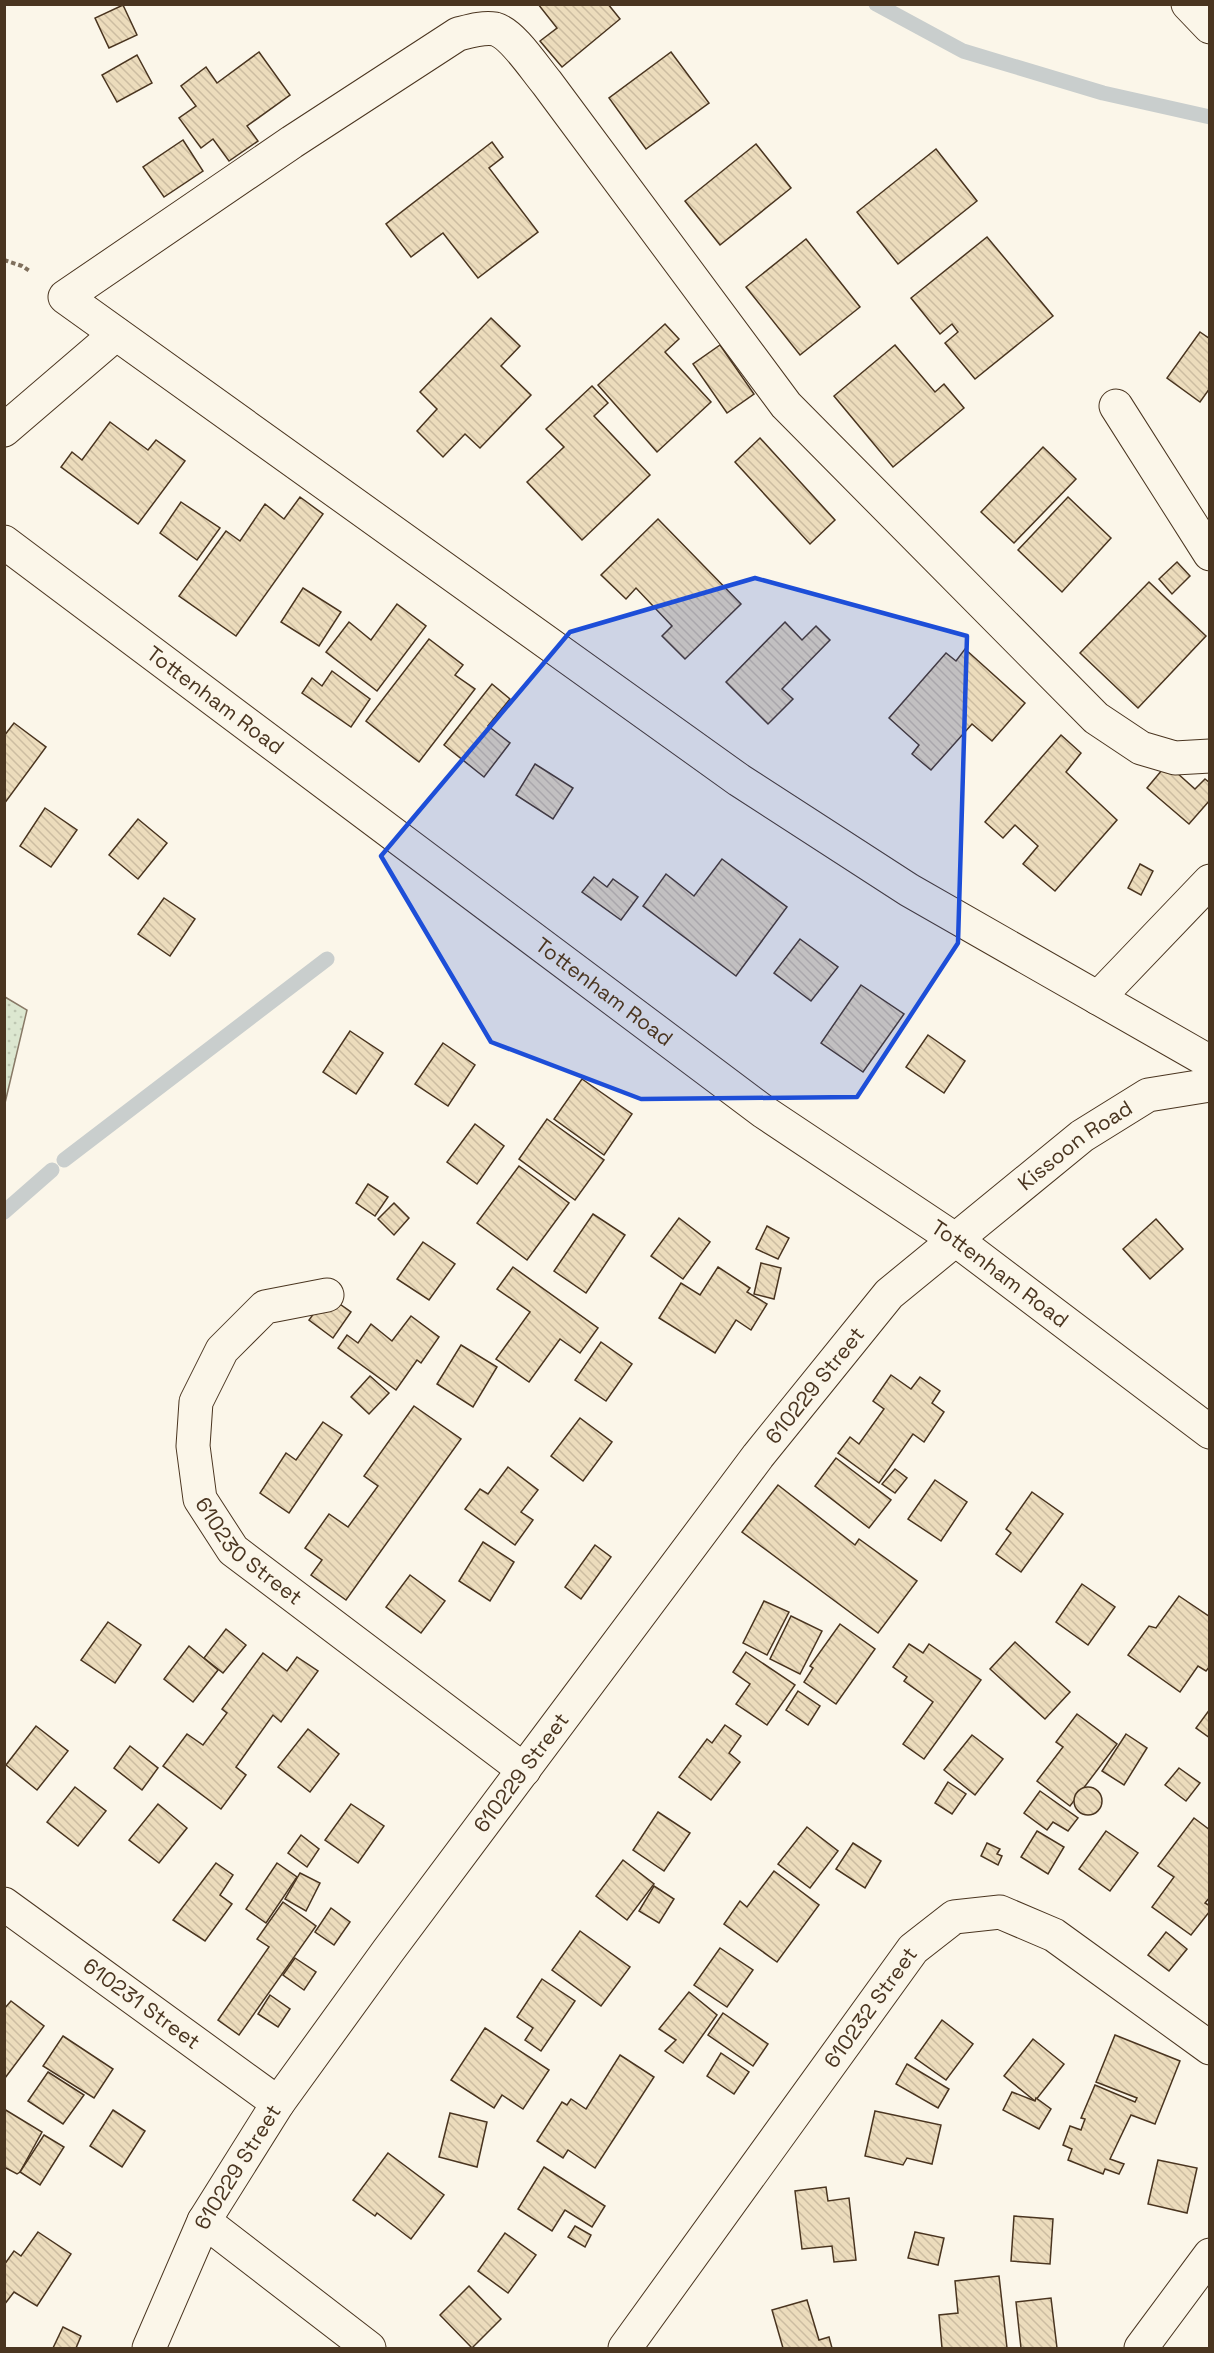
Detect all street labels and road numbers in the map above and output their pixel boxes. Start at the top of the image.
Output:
street label: Tottenham Road [141,640,290,760]
street label: Tottenham Road [530,931,678,1052]
street label: Kissoon Road [1012,1094,1137,1196]
street label: Tottenham Road [926,1213,1074,1333]
street label: 610229 Street [759,1321,870,1449]
street label: 610230 Street [189,1492,308,1611]
street label: 610229 Street [467,1707,574,1838]
street label: 610232 Street [818,1941,923,2073]
street label: 610231 Street [78,1952,206,2055]
street label: 610229 Street [188,2099,287,2233]

